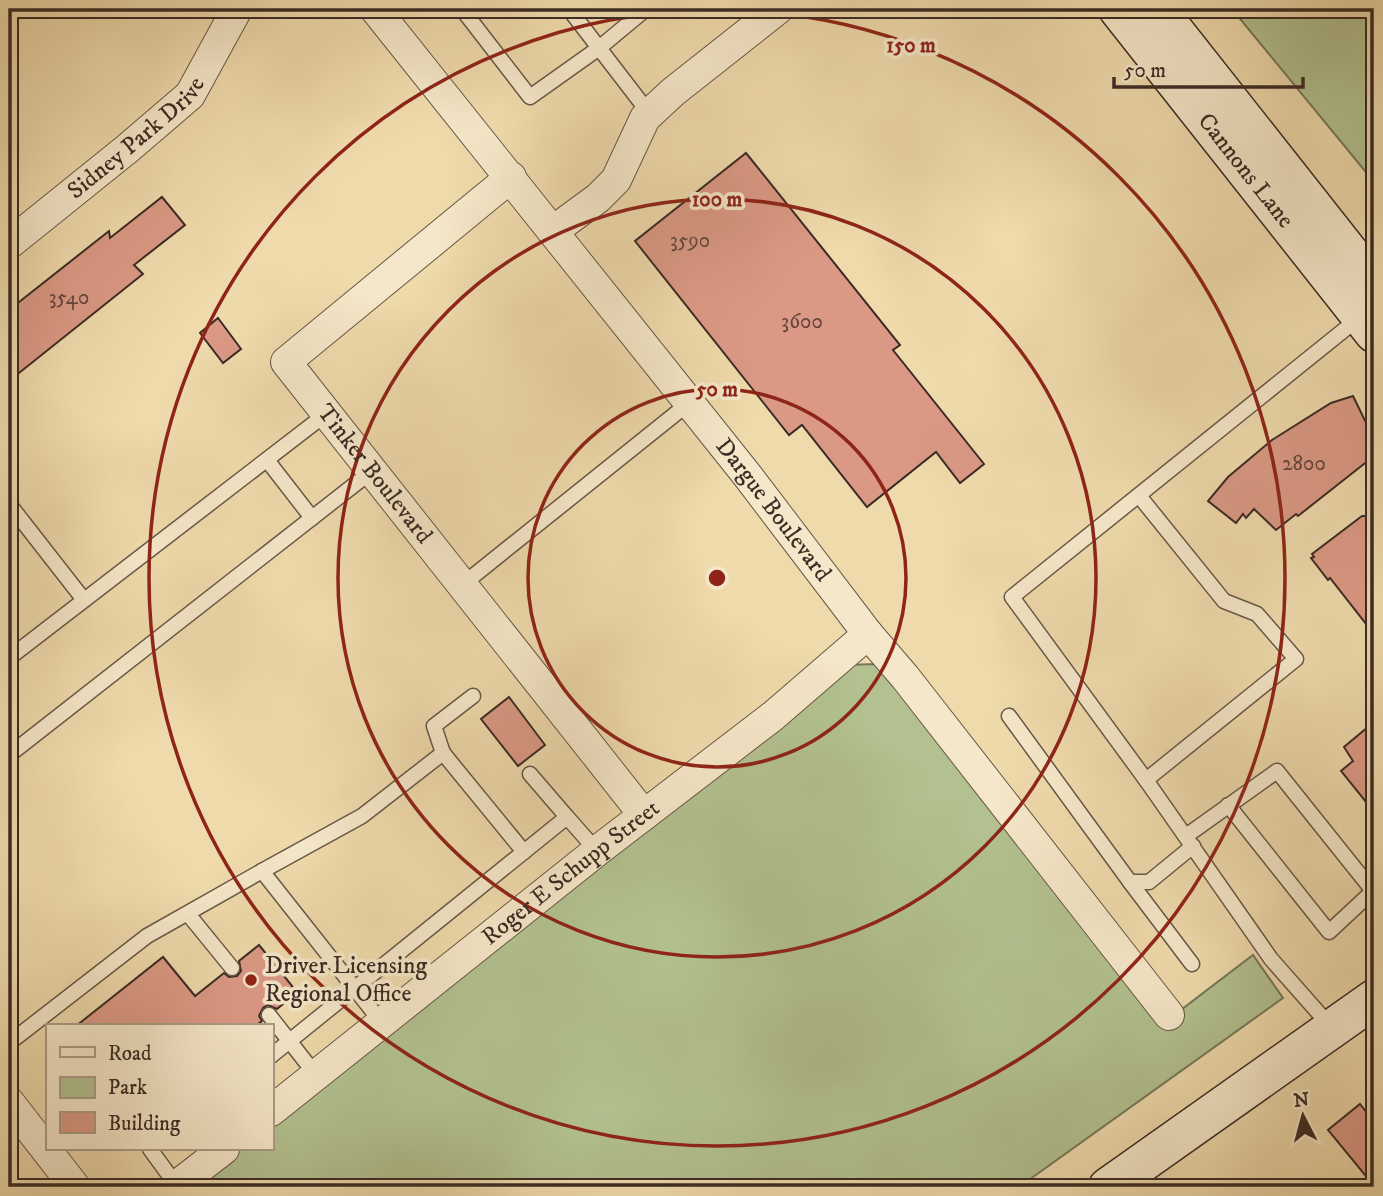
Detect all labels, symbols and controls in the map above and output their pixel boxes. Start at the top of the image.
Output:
text: 150 m [886,33,936,59]
scale bar [1114,46,1302,90]
text: 50 m [1124,58,1166,84]
street label: Sidney Park Drive [61,72,212,206]
street label: Cannons Lane [1191,107,1300,234]
text: 100 m [692,187,742,213]
house number: 3590 [670,228,710,254]
house number: 3540 [49,285,89,311]
house number: 3600 [781,309,823,335]
text: 50 m [695,377,738,403]
street label: Tinker Boulevard [310,398,439,550]
street label: Dargue Boulevard [709,432,838,588]
house number: 2800 [1282,451,1326,477]
centre of rings [705,566,729,590]
street label: Roger E Schupp Street [476,793,666,952]
place label: Driver Licensing Regional Office [265,951,428,1009]
marker: Driver Licensing Regional Office [243,972,259,988]
legend [46,1024,273,1150]
text: Road [108,1041,152,1067]
text: Park [108,1075,148,1101]
north arrow [1268,1080,1338,1150]
text: N [1292,1088,1311,1113]
text: Building [108,1111,181,1137]

